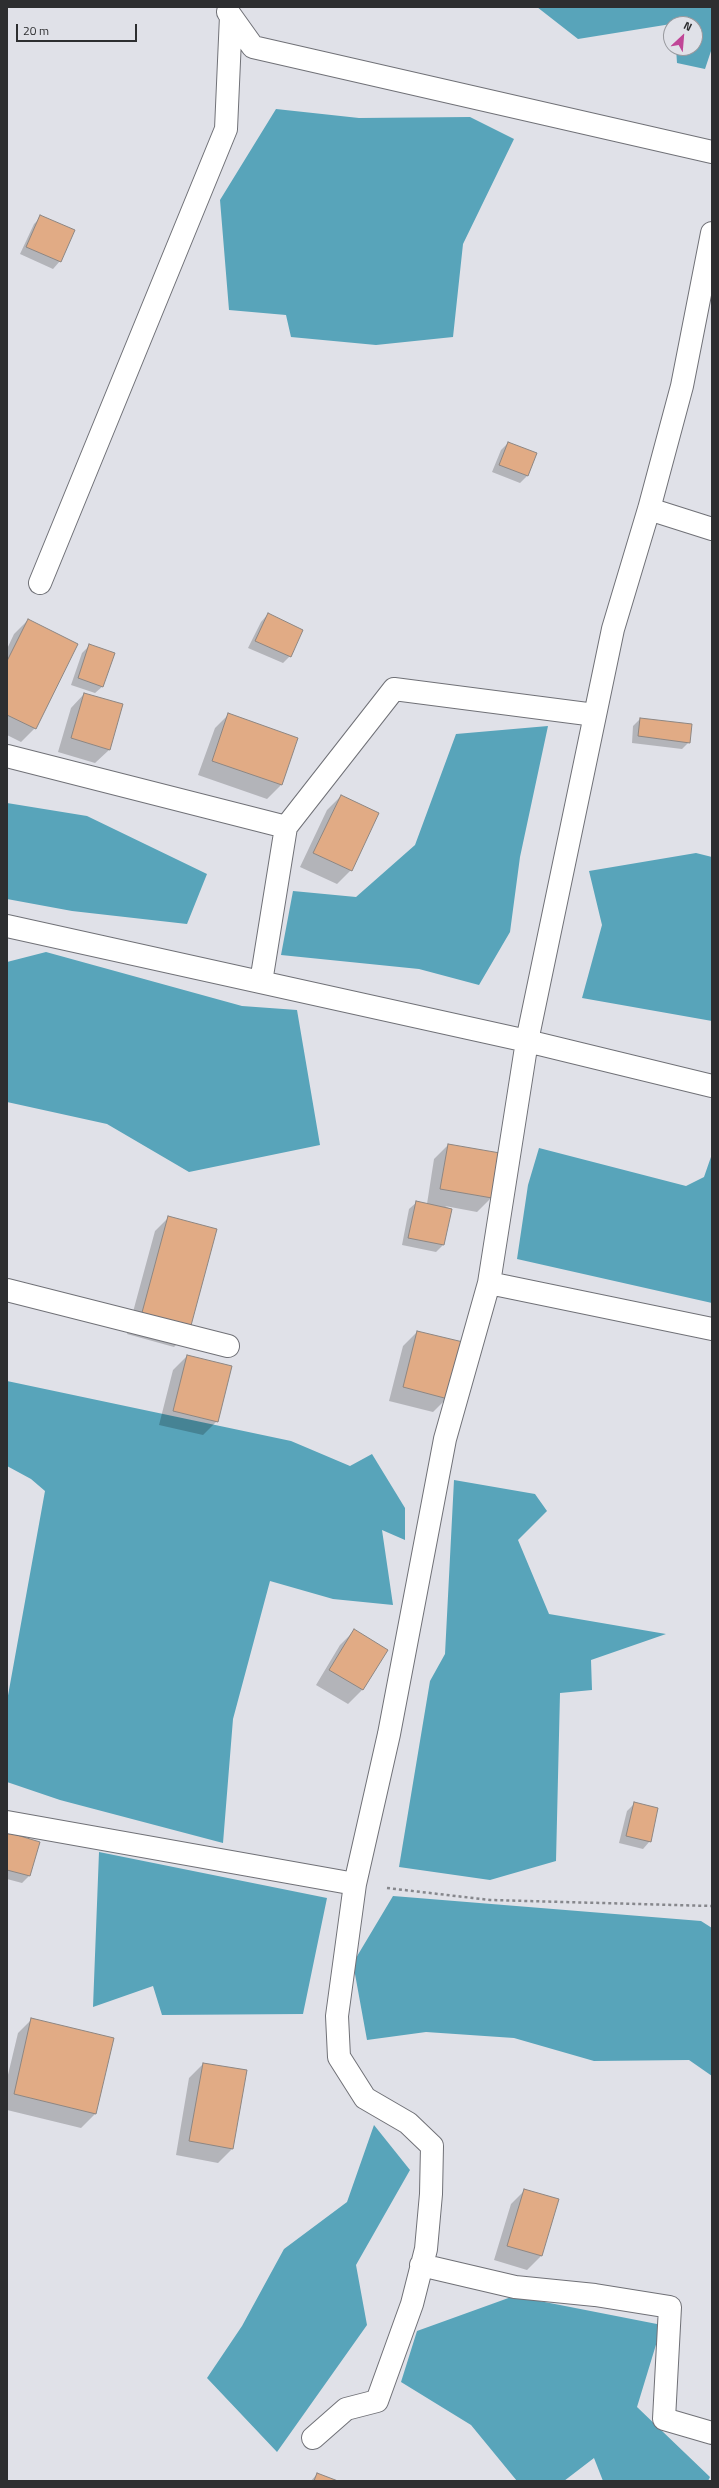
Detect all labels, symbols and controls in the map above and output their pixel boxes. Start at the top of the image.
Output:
scale bar [18,16,139,42]
north arrow [663,16,703,56]
text: N [681,17,695,35]
text: 20 m [23,21,49,40]

